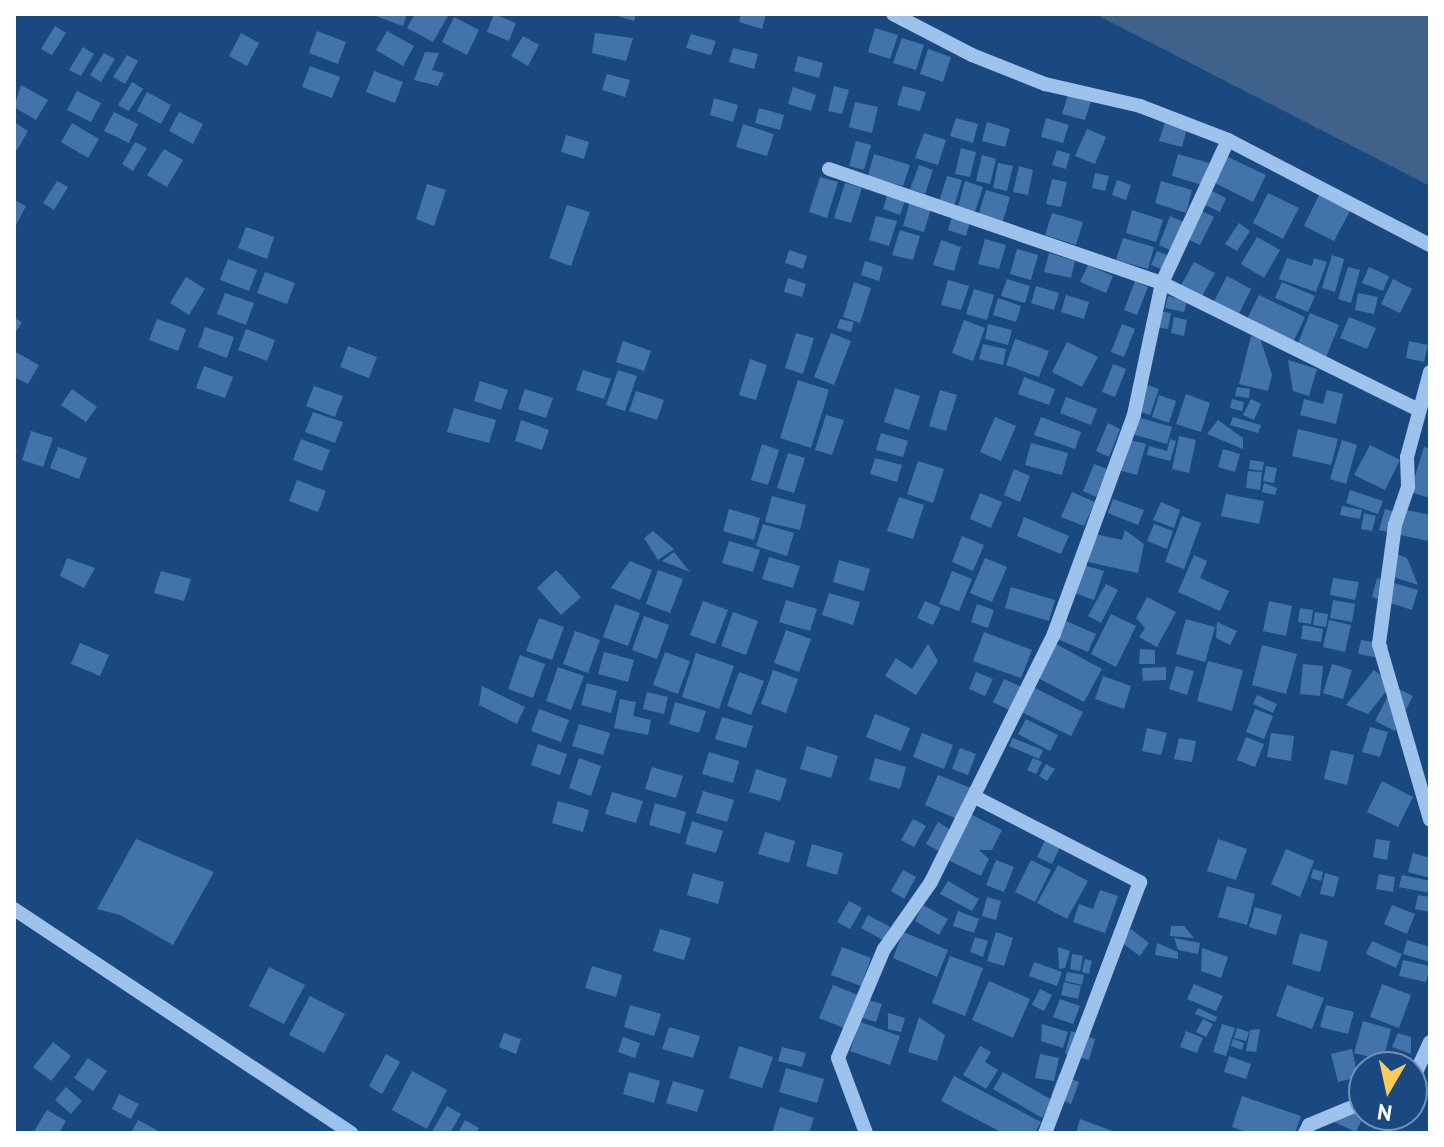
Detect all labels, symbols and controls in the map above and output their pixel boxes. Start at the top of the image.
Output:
north arrow [1348,1051,1428,1131]
text: N [1375,1098,1394,1128]

